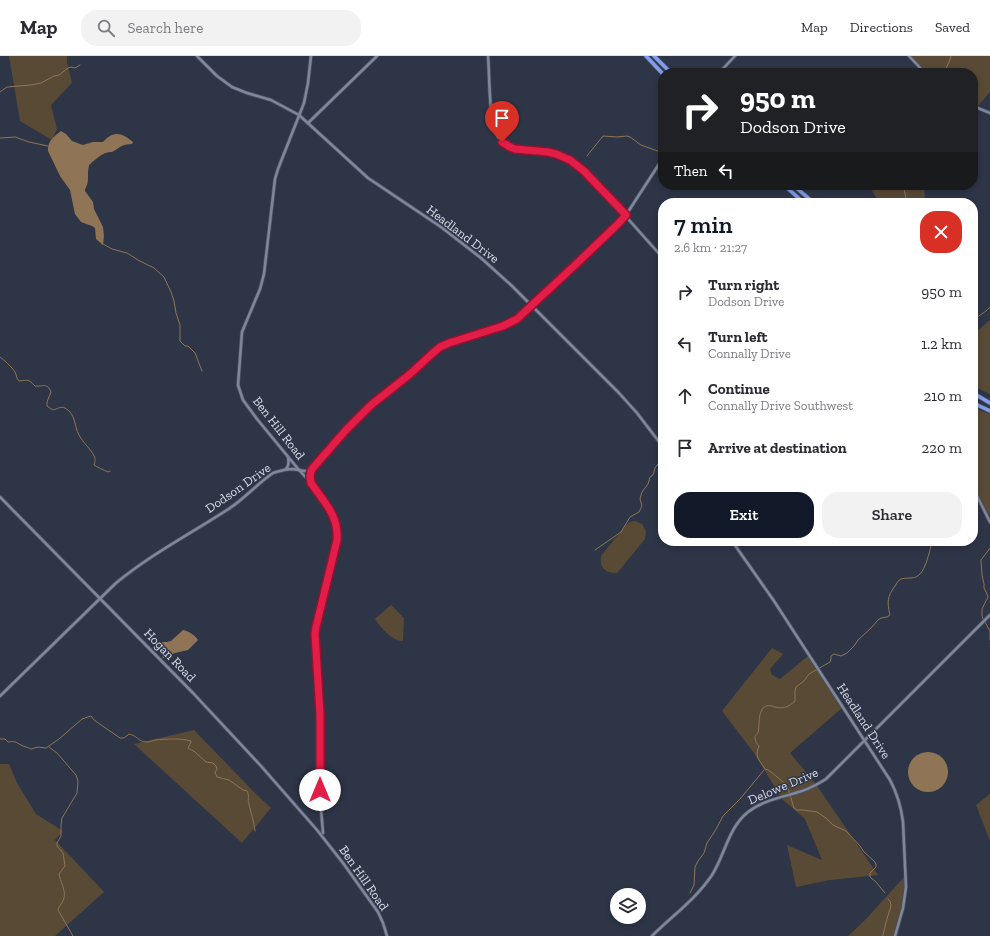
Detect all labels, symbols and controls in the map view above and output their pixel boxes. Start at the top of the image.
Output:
search box [81,10,361,46]
text: Map [20,16,57,39]
icon: search [95,17,117,39]
text: Search here [127,19,203,37]
text: Map [801,19,828,36]
text: Directions [850,19,913,36]
text: Saved [935,19,970,36]
text: 950 m [740,82,816,115]
icon: right [674,84,726,136]
pin [485,101,519,142]
icon: arrive [491,107,513,129]
text: Dodson Drive [740,116,846,138]
icon: left [715,160,737,182]
text: Then [674,162,707,180]
street label: Headland Drive [424,202,502,266]
text: 7 min [674,210,733,239]
button: close [920,211,962,253]
text: 2.6 km · 21:27 [674,240,747,255]
text: Turn right [708,276,779,294]
icon: right [674,281,696,303]
text: 950 m [921,283,962,301]
text: Dodson Drive [708,294,784,309]
text: Turn left [708,328,768,346]
icon: left [674,333,696,355]
text: 1.2 km [921,335,962,353]
text: Connally Drive [708,346,791,361]
text: Continue [708,380,770,398]
icon: ahead [674,385,696,407]
text: 210 m [924,387,962,405]
street label: Ben Hill Road [250,394,308,462]
text: Connally Drive Southwest [708,398,853,413]
icon: arrive [674,437,696,459]
text: Arrive at destination [708,439,847,457]
text: 220 m [922,439,962,457]
street label: Dodson Drive [202,460,274,516]
button: Exit [674,492,814,538]
button: Share [822,492,962,538]
street label: Hogan Road [141,625,199,685]
street label: Headland Drive [834,680,894,762]
street label: Delowe Drive [746,764,820,808]
position arrow [299,769,341,811]
street label: Ben Hill Road [336,843,392,913]
map controls [610,888,646,924]
button: layers [610,888,646,924]

